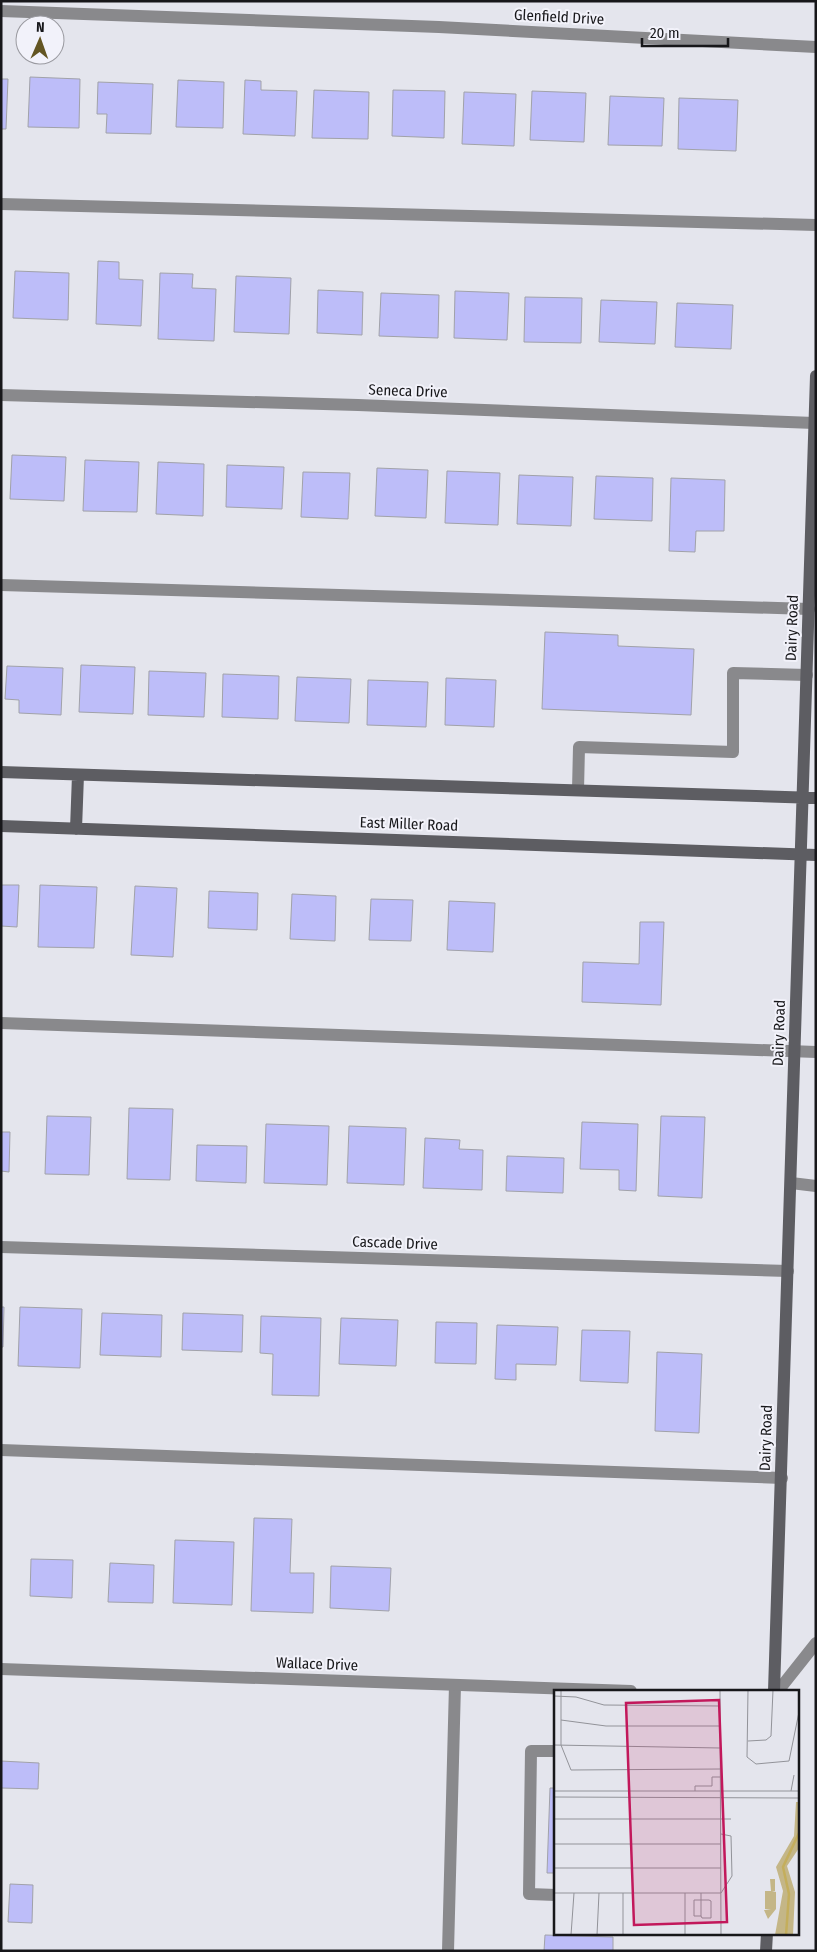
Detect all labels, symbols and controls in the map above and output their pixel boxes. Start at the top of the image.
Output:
street label: Glenfield Drive [513,6,605,28]
north arrow [15,15,65,65]
scale bar [642,15,728,47]
text: N [36,19,45,36]
text: 20 m [650,24,680,42]
street label: Seneca Drive [368,381,448,401]
street label: Dairy Road [782,595,802,661]
street label: East Miller Road [359,813,459,835]
street label: Dairy Road [769,1000,789,1066]
street label: Cascade Drive [352,1233,438,1253]
street label: Dairy Road [756,1405,776,1471]
street label: Wallace Drive [276,1654,358,1674]
inset map [554,1690,800,1934]

